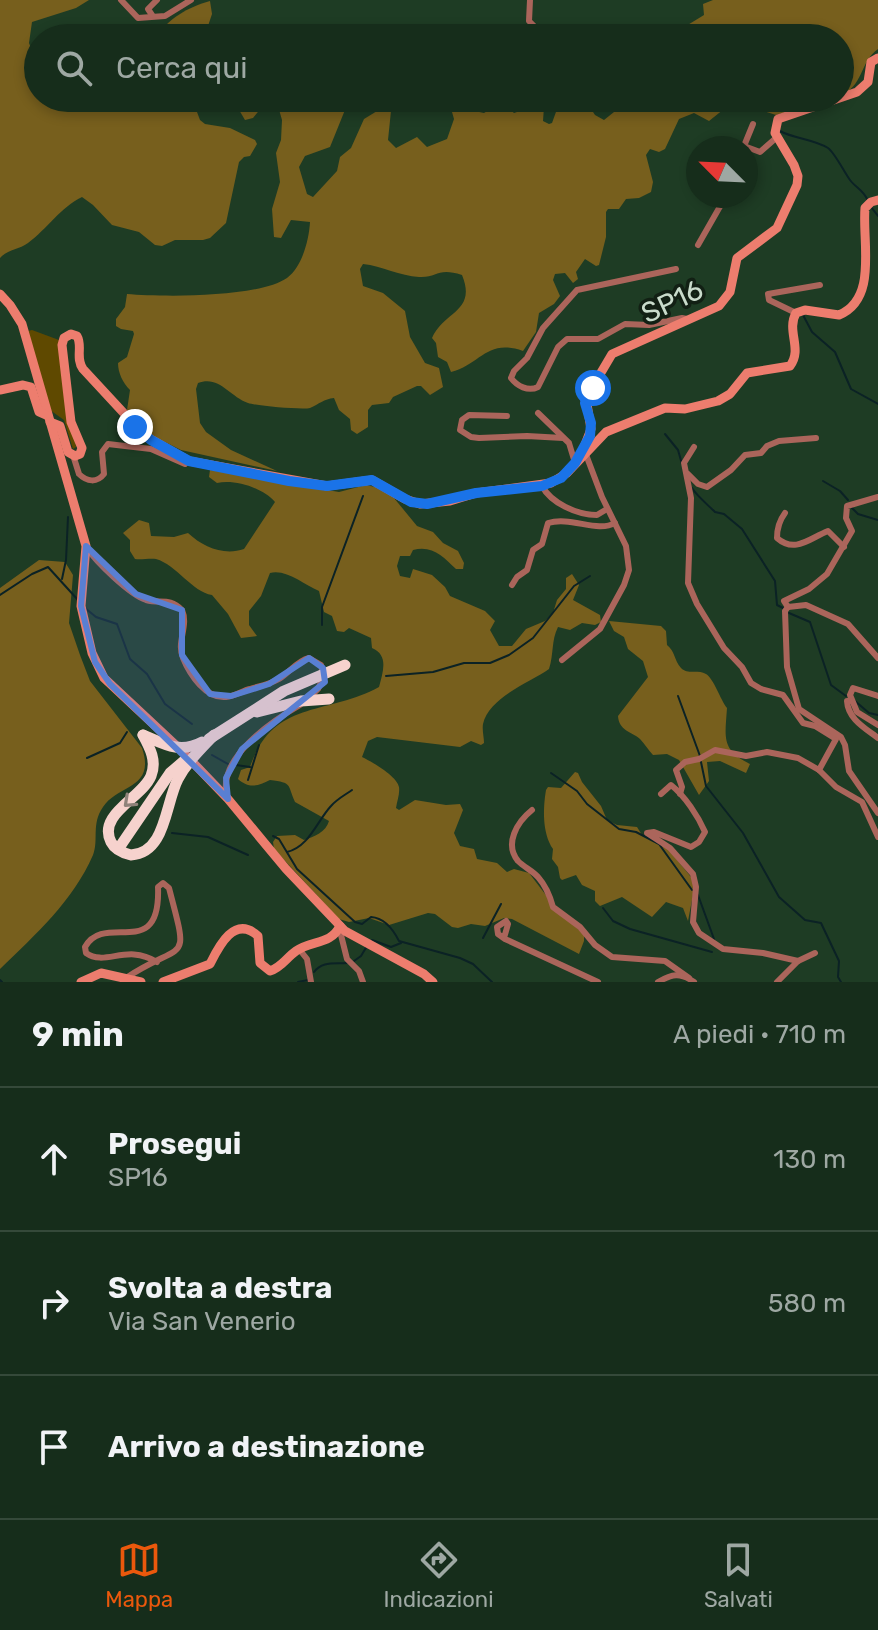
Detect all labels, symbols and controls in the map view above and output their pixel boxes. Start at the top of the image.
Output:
search box [24,24,854,112]
icon: search [52,46,96,90]
text: Cerca qui [116,50,248,86]
north arrow [686,136,758,208]
street label: SP16 [636,273,708,330]
route start [575,370,611,406]
route end [117,409,153,445]
one-way arrow [124,792,138,807]
text: 9 min [32,1014,124,1055]
text: A piedi · 710 m [673,1019,846,1050]
text: Prosegui [108,1126,241,1162]
icon: ahead [32,1137,76,1181]
text: 130 m [773,1144,846,1175]
text: SP16 [108,1162,168,1193]
text: Svolta a destra [108,1270,333,1306]
icon: right [32,1281,76,1325]
text: 580 m [768,1288,846,1319]
text: Via San Venerio [108,1306,296,1337]
icon: arrive [32,1425,76,1469]
text: Arrivo a destinazione [108,1429,425,1465]
tab: Mappa [105,1538,173,1613]
tab: Indicazioni [384,1538,493,1613]
tab: Salvati [704,1538,773,1613]

